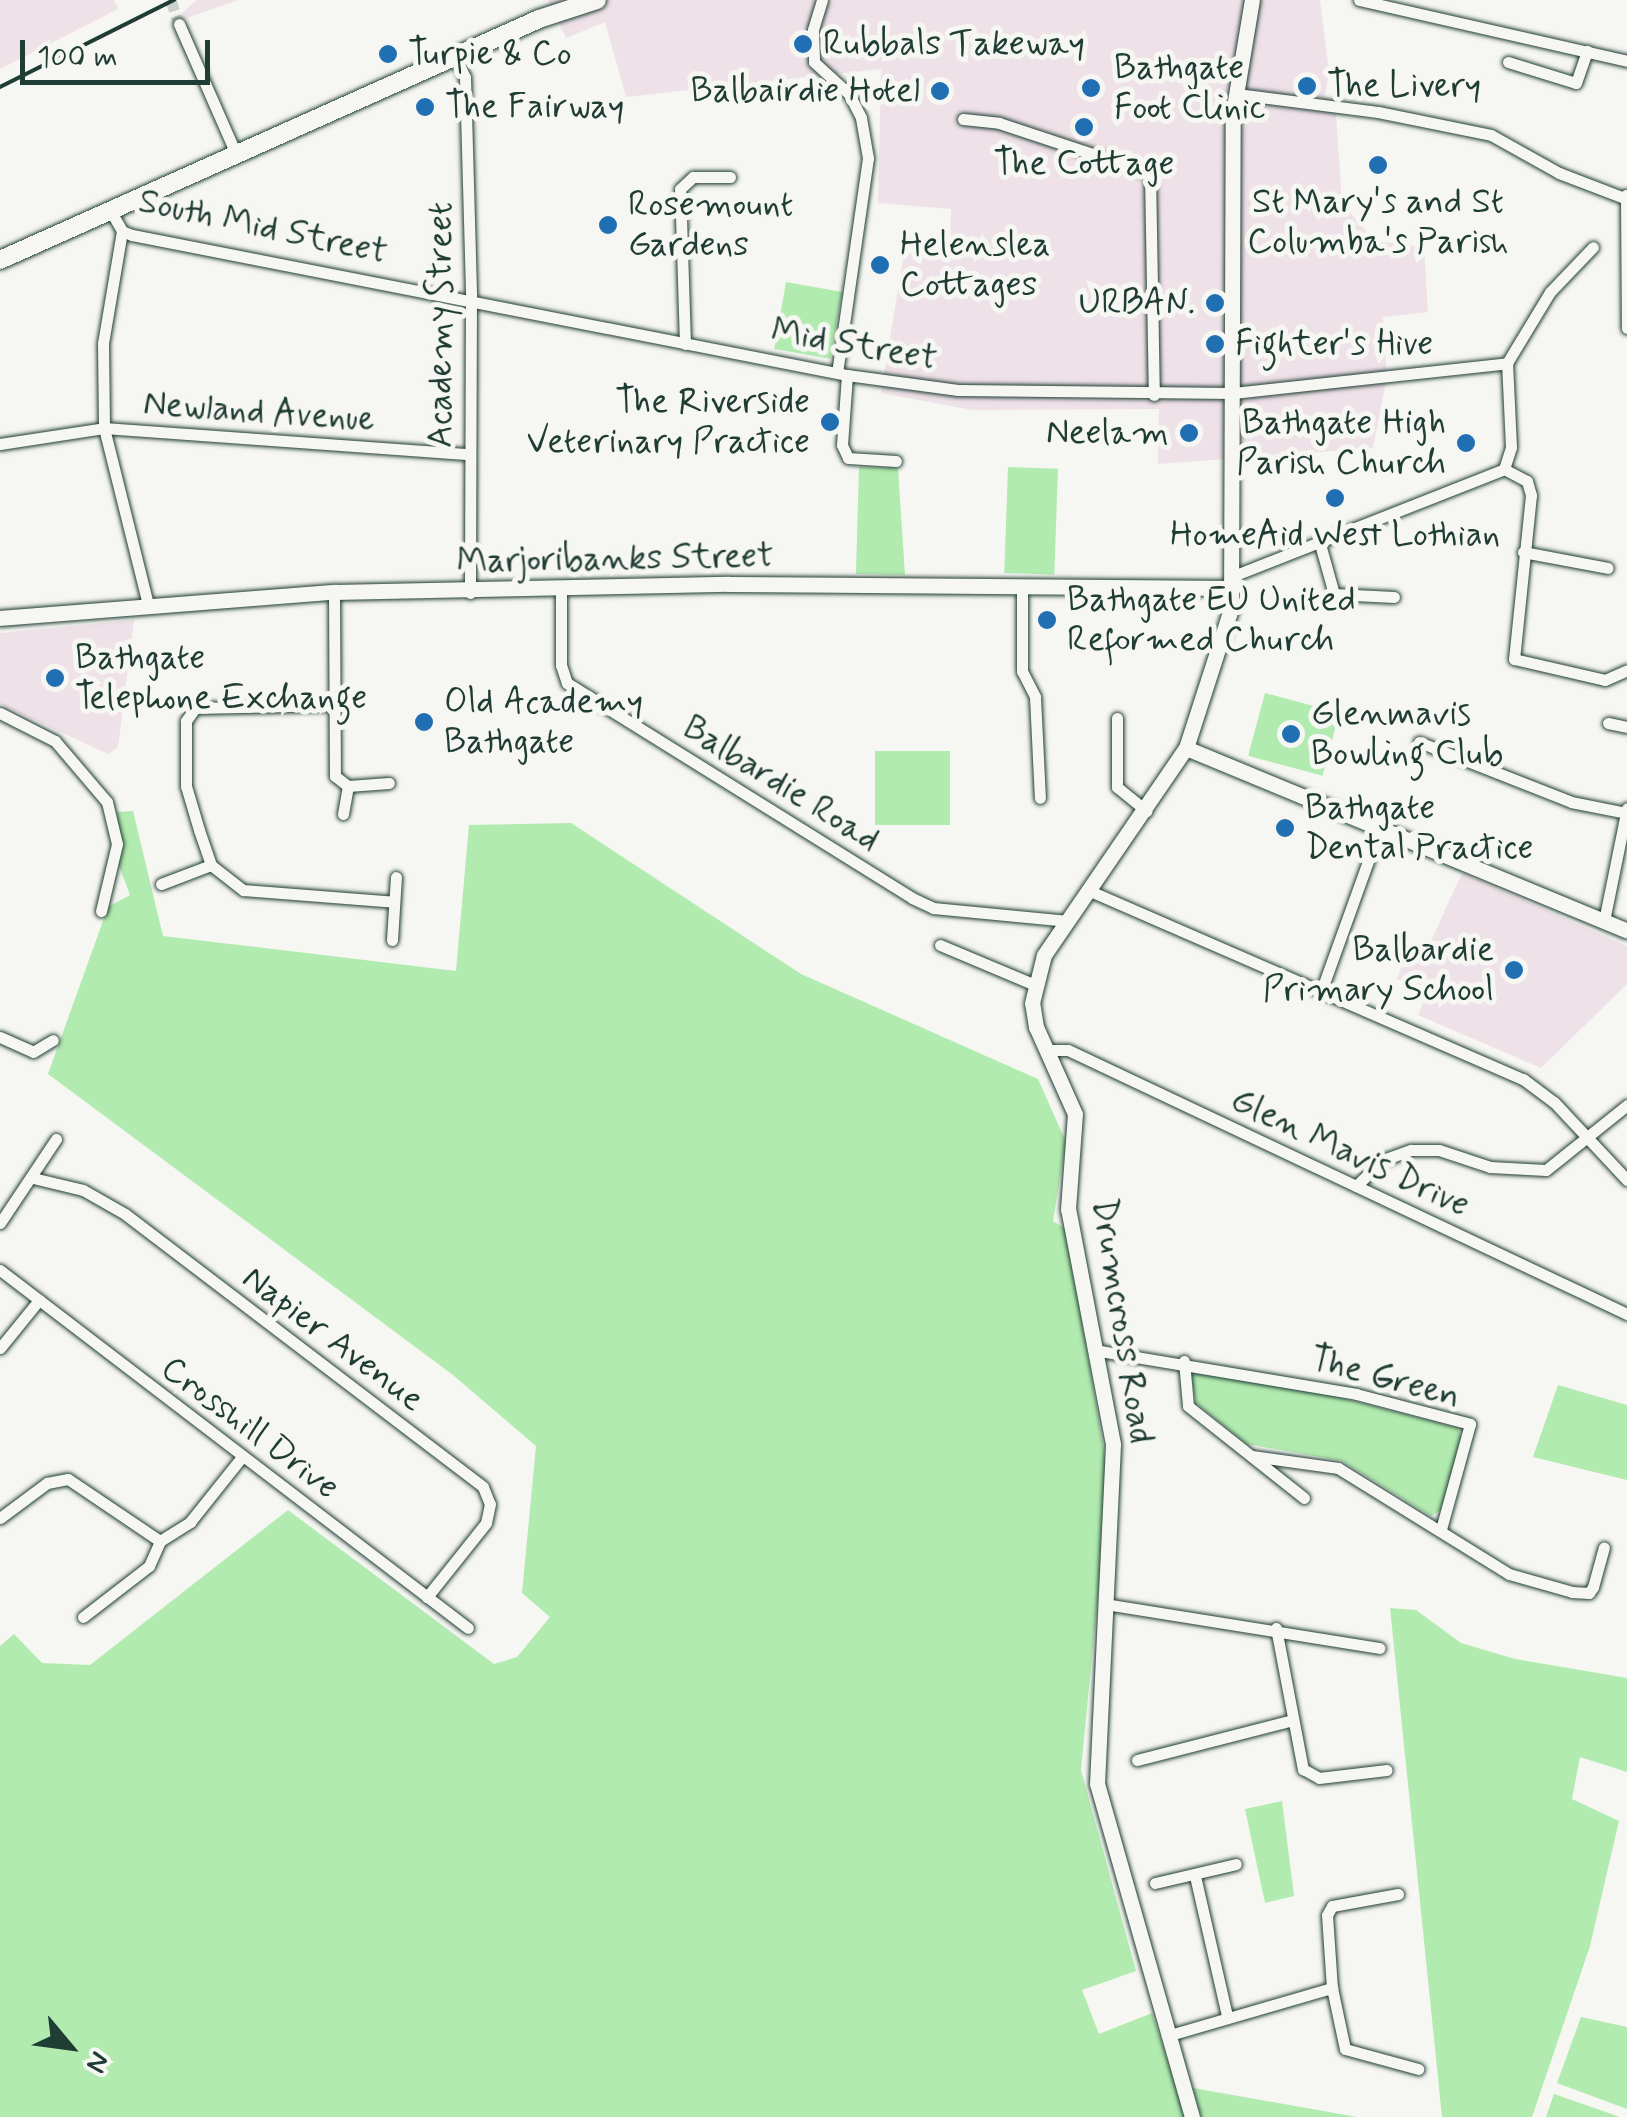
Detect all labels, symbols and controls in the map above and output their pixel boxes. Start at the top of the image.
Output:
scale bar [25,20,215,82]
place label: Rubbals Takeway [823,23,1084,65]
place label: Turpie & Co [408,33,572,75]
marker: Rubbals Takeway [792,33,814,55]
text: 100 m [37,38,118,77]
marker: Turpie & Co [377,43,399,65]
place label: Bathgate Foot Clinic [1114,47,1268,129]
place label: The Livery [1327,65,1485,107]
place label: Balbairdie Hotel [691,70,920,112]
marker: Bathgate Foot Clinic [1078,75,1104,101]
marker: The Livery [1296,75,1318,97]
marker: Balbairdie Hotel [929,80,951,102]
place label: The Fairway [445,86,631,128]
marker: The Fairway [414,96,436,118]
marker: The Cottage [1073,116,1095,138]
place label: The Cottage [992,143,1176,185]
marker: St Mary's and St Columba's Parish [1367,154,1389,176]
street label: South Mid Street [136,180,390,274]
place label: St Mary's and St Columba's Parish [1248,181,1508,263]
place label: Rosemount Gardens [628,184,793,266]
street label: Academy Street [420,199,462,451]
marker: Rosemount Gardens [597,214,619,236]
place label: Helenslea Cottages [900,224,1051,306]
marker: Helenslea Cottages [869,254,891,276]
place label: URBAN. [1079,282,1195,324]
marker: URBAN. [1204,292,1226,314]
street label: Mid Street [769,310,939,380]
place label: Fighter's Hive [1235,323,1439,365]
marker: Fighter's Hive [1204,333,1226,355]
place label: The Riverside Veterinary Practice [526,381,810,463]
street label: Newland Avenue [137,383,381,441]
place label: Bathgate High Parish Church [1236,402,1446,484]
marker: The Riverside Veterinary Practice [819,411,841,433]
place label: Neelam [1046,412,1169,454]
marker: Neelam [1178,422,1200,444]
marker: Bathgate High Parish Church [1455,432,1477,454]
marker: HomeAid West Lothian [1324,487,1346,509]
place label: HomeAid West Lothian [1169,514,1501,556]
street label: Marjoribanks Street [457,535,773,583]
place label: Bathgate EU United Reformed Church [1067,579,1355,661]
marker: Bathgate EU United Reformed Church [1036,609,1058,631]
place label: Bathgate Telephone Exchange [75,637,363,719]
marker: Bathgate Telephone Exchange [44,667,66,689]
place label: Old Academy Bathgate [444,681,646,763]
place label: Glenmavis Bowling Club [1311,693,1504,775]
street label: Balbardie Road [676,708,886,860]
marker: Old Academy Bathgate [413,711,435,733]
marker: Glenmavis Bowling Club [1280,723,1302,745]
place label: Bathgate Dental Practice [1305,787,1532,869]
marker: Bathgate Dental Practice [1274,817,1296,839]
place label: Balbardie Primary School [1263,929,1494,1011]
marker: Balbardie Primary School [1503,959,1525,981]
street label: Glen Mavis Drive [1223,1079,1477,1227]
street label: Drumcross Road [1082,1197,1162,1445]
street label: Napier Avenue [234,1257,432,1421]
street label: The Green [1303,1337,1467,1419]
street label: Crosshill Drive [154,1348,346,1508]
north arrow [20,1997,120,2097]
text: N [76,2045,117,2079]

